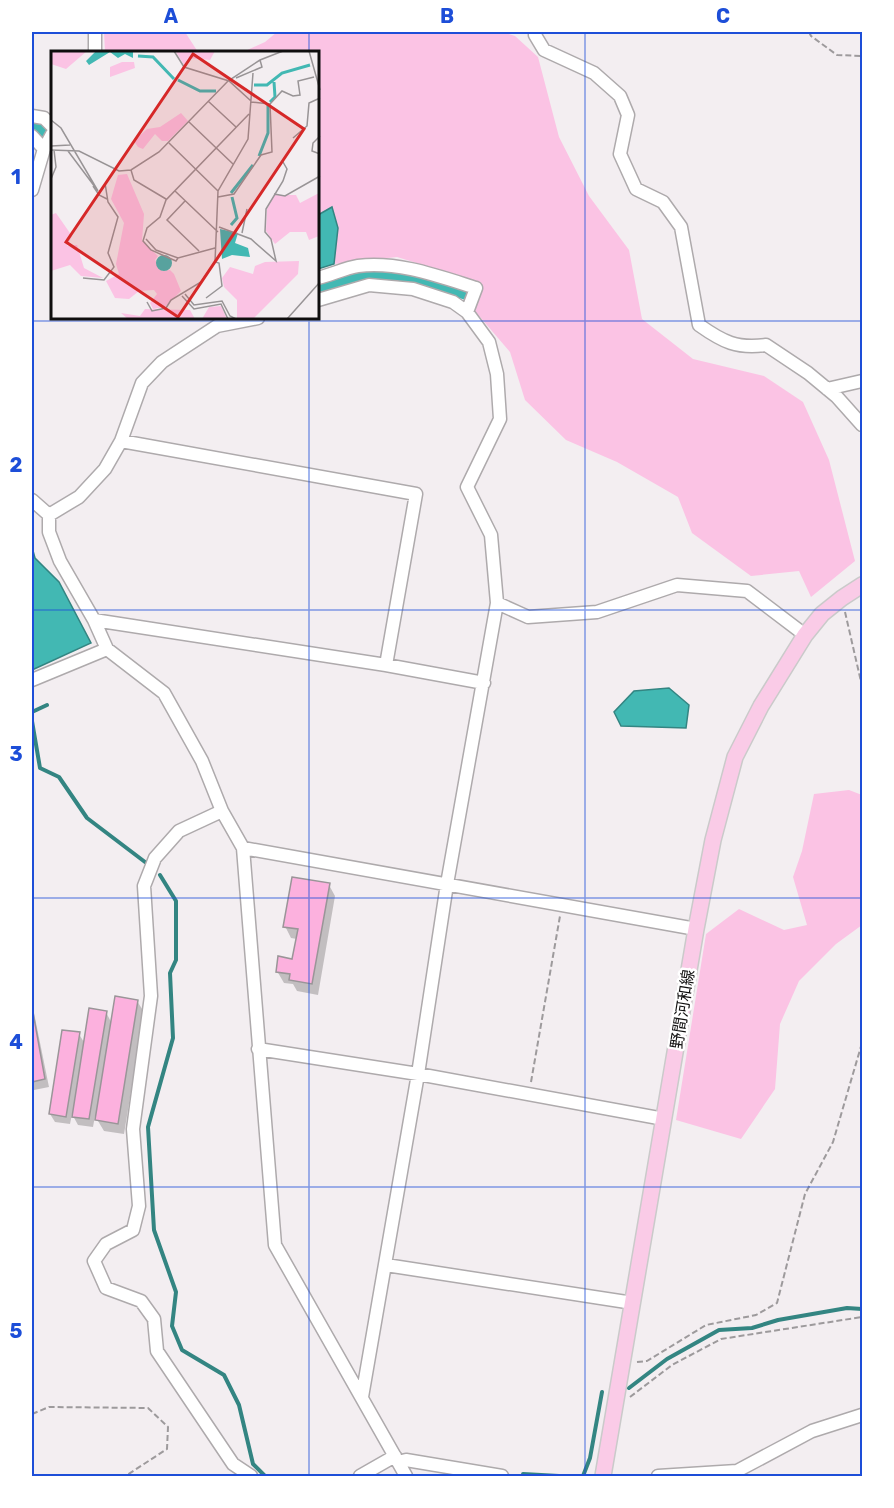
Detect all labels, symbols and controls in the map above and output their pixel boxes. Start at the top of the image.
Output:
text: A [164,4,179,28]
text: B [440,4,454,28]
text: C [716,4,730,28]
inset map [51,51,320,320]
text: 1 [11,165,21,189]
text: 2 [10,453,23,477]
text: 3 [9,742,23,766]
street label: 野間河和線 [667,968,698,1050]
text: 4 [9,1030,23,1054]
text: 5 [10,1319,23,1343]

